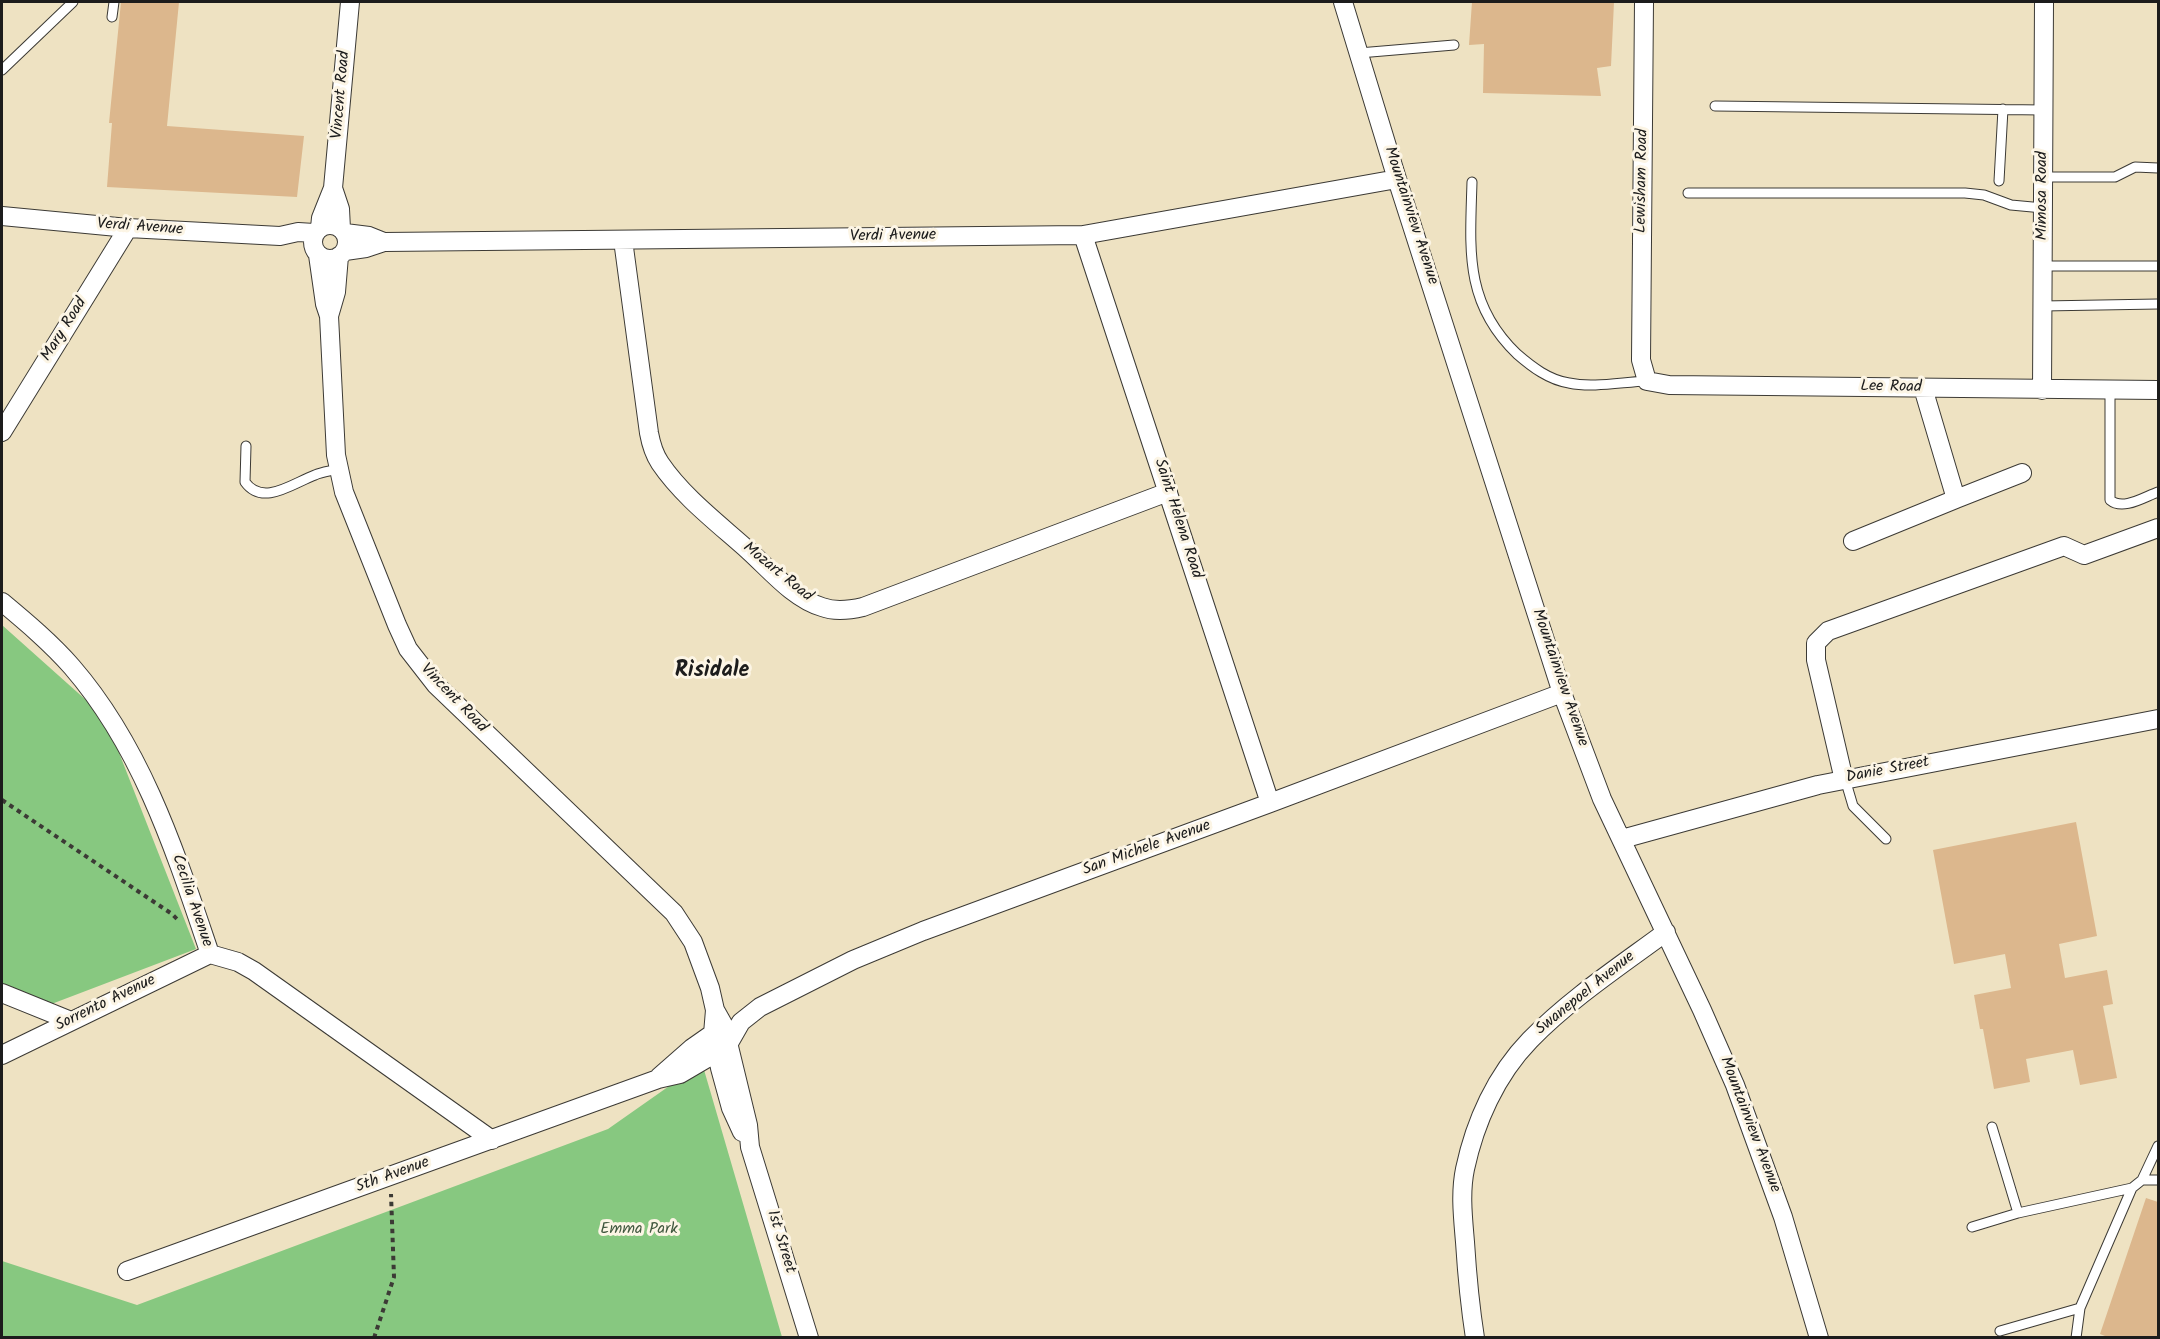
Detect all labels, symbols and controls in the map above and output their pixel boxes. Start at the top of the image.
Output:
street label: Vincent Road [329,50,355,140]
street label: Lewisham Road [1632,129,1654,233]
street label: Mountainview Avenue [1379,144,1441,288]
street label: Mimosa Road [2033,151,2053,241]
street label: Verdi Avenue [96,215,184,241]
street label: Verdi Avenue [850,227,936,247]
street label: Mary Road [38,295,92,365]
street label: Lee Road [1860,378,1922,398]
street label: Saint Helena Road [1149,457,1205,581]
street label: Mozart Road [738,539,816,607]
street label: Mountainview Avenue [1526,607,1592,749]
district label: Risidale [675,659,749,685]
street label: Vincent Road [415,661,491,737]
street label: Danie Street [1845,754,1931,788]
street label: San Michele Avenue [1080,817,1214,881]
street label: Cecilia Avenue [166,852,216,950]
street label: Swanepoel Avenue [1533,948,1639,1040]
street label: Sorrento Avenue [53,971,159,1037]
street label: Mountainview Avenue [1714,1054,1784,1196]
street label: 5th Avenue [354,1154,432,1198]
street label: 1st Street [761,1208,799,1276]
park label: Emma Park [600,1220,678,1240]

